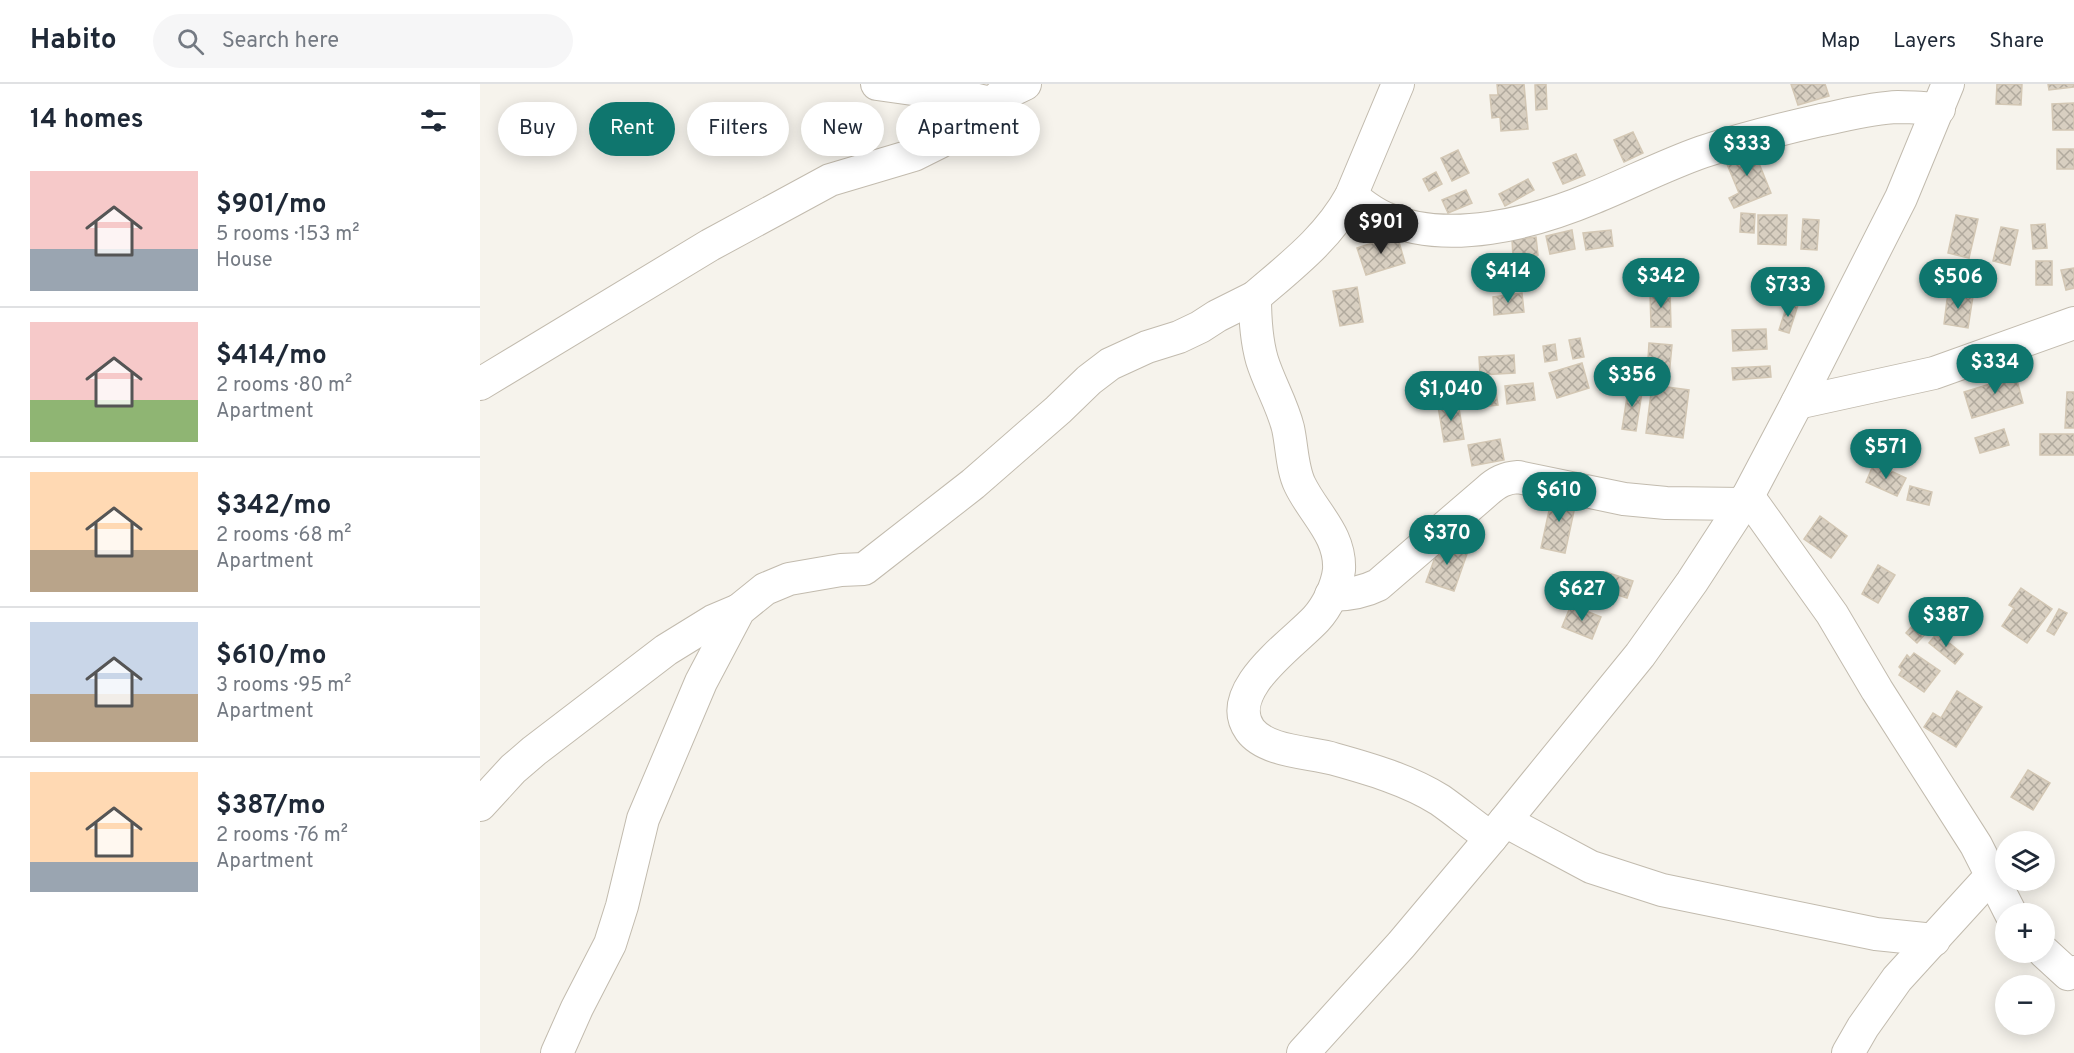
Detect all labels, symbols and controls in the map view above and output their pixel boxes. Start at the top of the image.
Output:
search box [153,14,573,68]
text: Habito [30,23,117,59]
icon: search [174,25,207,58]
text: Search here [222,28,339,55]
text: Map [1821,28,1860,55]
text: Layers [1893,28,1956,55]
text: Share [1989,28,2044,55]
chip: Buy [498,102,577,156]
chip: Rent [589,102,675,156]
chip: Filters [687,102,789,156]
chip: New [801,102,884,156]
chip: Apartment [896,102,1040,156]
text: 14 homes [30,104,144,137]
icon: filters [417,104,450,137]
pin: $333 [1711,126,1783,177]
text: $333 [1723,132,1771,158]
text: $901/mo [216,189,327,222]
icon: home [78,195,150,267]
pin: $901 [1345,204,1417,255]
text: $901 [1358,210,1404,236]
text: 5 rooms · 153 m² [216,222,359,248]
text: House [216,248,272,274]
pin: $414 [1472,253,1544,304]
pin: $342 [1625,258,1697,309]
text: $414 [1485,259,1531,285]
pin: $506 [1922,259,1994,310]
text: $342 [1636,264,1686,290]
text: $506 [1933,265,1983,291]
pin: $733 [1752,267,1824,318]
text: $733 [1765,273,1811,299]
text: $414/mo [216,340,327,373]
pin: $334 [1959,344,2031,395]
icon: home [78,346,150,418]
text: $334 [1971,350,2019,376]
pin: $356 [1596,357,1668,408]
text: $356 [1608,363,1656,389]
pin: $1,040 [1402,371,1500,422]
text: 2 rooms · 80 m² [216,373,352,399]
text: $1,040 [1419,377,1483,403]
text: Apartment [216,399,314,425]
pin: $571 [1850,429,1922,480]
text: $571 [1864,435,1908,461]
pin: $610 [1523,472,1595,523]
text: $610 [1536,478,1582,504]
text: $342/mo [216,490,331,523]
icon: home [78,496,150,568]
pin: $370 [1411,515,1483,566]
text: $370 [1423,521,1471,547]
text: 2 rooms · 68 m² [216,523,352,549]
text: Apartment [216,549,314,575]
pin: $627 [1546,571,1618,622]
text: $627 [1558,577,1606,603]
pin: $387 [1910,597,1982,648]
text: $387 [1923,603,1969,629]
text: $610/mo [216,640,326,673]
icon: home [78,646,150,718]
text: 3 rooms · 95 m² [216,673,352,699]
text: Apartment [216,699,314,725]
text: $387/mo [216,790,325,823]
icon: home [78,796,150,868]
text: 2 rooms · 76 m² [216,823,348,849]
map controls [1995,831,2055,1035]
button: layers [1995,831,2055,891]
text: Apartment [216,849,314,875]
button: + [1995,903,2055,963]
button: − [1995,975,2055,1035]

